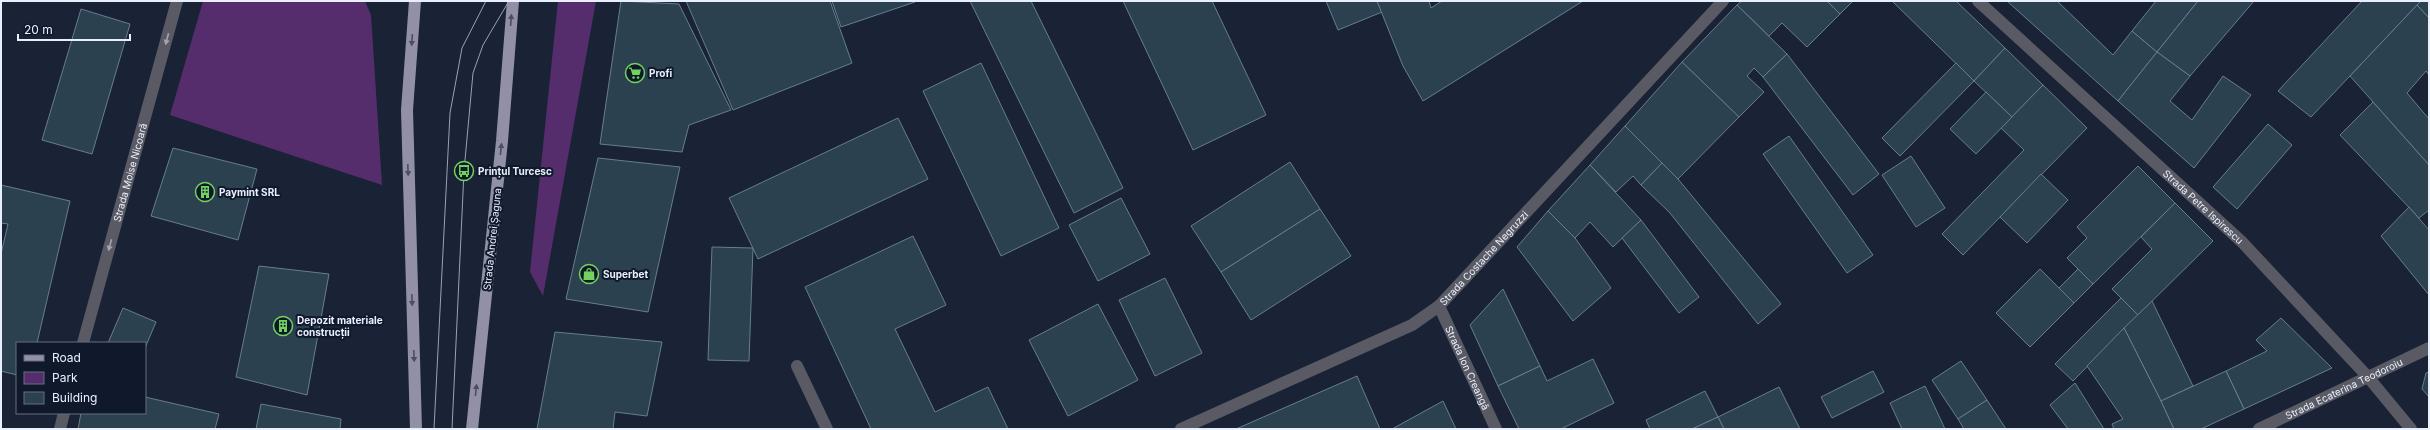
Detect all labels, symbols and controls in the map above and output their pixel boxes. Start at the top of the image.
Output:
one-way arrow [508,14,515,26]
scale bar [18,16,130,42]
text: 20 m [24,22,53,37]
one-way arrow [164,33,170,45]
one-way arrow [408,34,415,46]
supermarket icon: Profi [624,62,646,84]
place label: Profi [649,67,673,79]
street label: Strada Moise Nicoară [111,122,149,223]
one-way arrow [498,143,504,156]
bus stop icon: Prințul Turcesc [453,160,475,182]
one-way arrow [405,164,412,176]
place label: Prințul Turcesc [478,165,552,178]
street label: Strada Petre Ispirescu [2161,167,2246,246]
building icon: Paymint SRL [194,181,216,203]
place label: Paymint SRL [219,186,280,199]
street label: Strada Andrei Șaguna [481,187,504,291]
street label: Strada Costache Negruzzi [1437,208,1530,307]
one-way arrow [107,239,113,251]
shop icon: Superbet [578,263,600,285]
place label: Superbet [603,268,649,280]
one-way arrow [409,294,415,307]
place label: Depozit materiale construcții [297,314,383,339]
building icon: Depozit materiale construcții [272,315,294,337]
street label: Strada Ion Creangă [1443,324,1492,412]
legend [16,342,146,414]
text: Road [52,350,81,365]
one-way arrow [411,350,417,363]
street label: Strada Ecaterina Teodoroiu [2283,355,2404,422]
text: Park [52,370,78,385]
one-way arrow [473,384,480,396]
text: Building [52,390,97,405]

